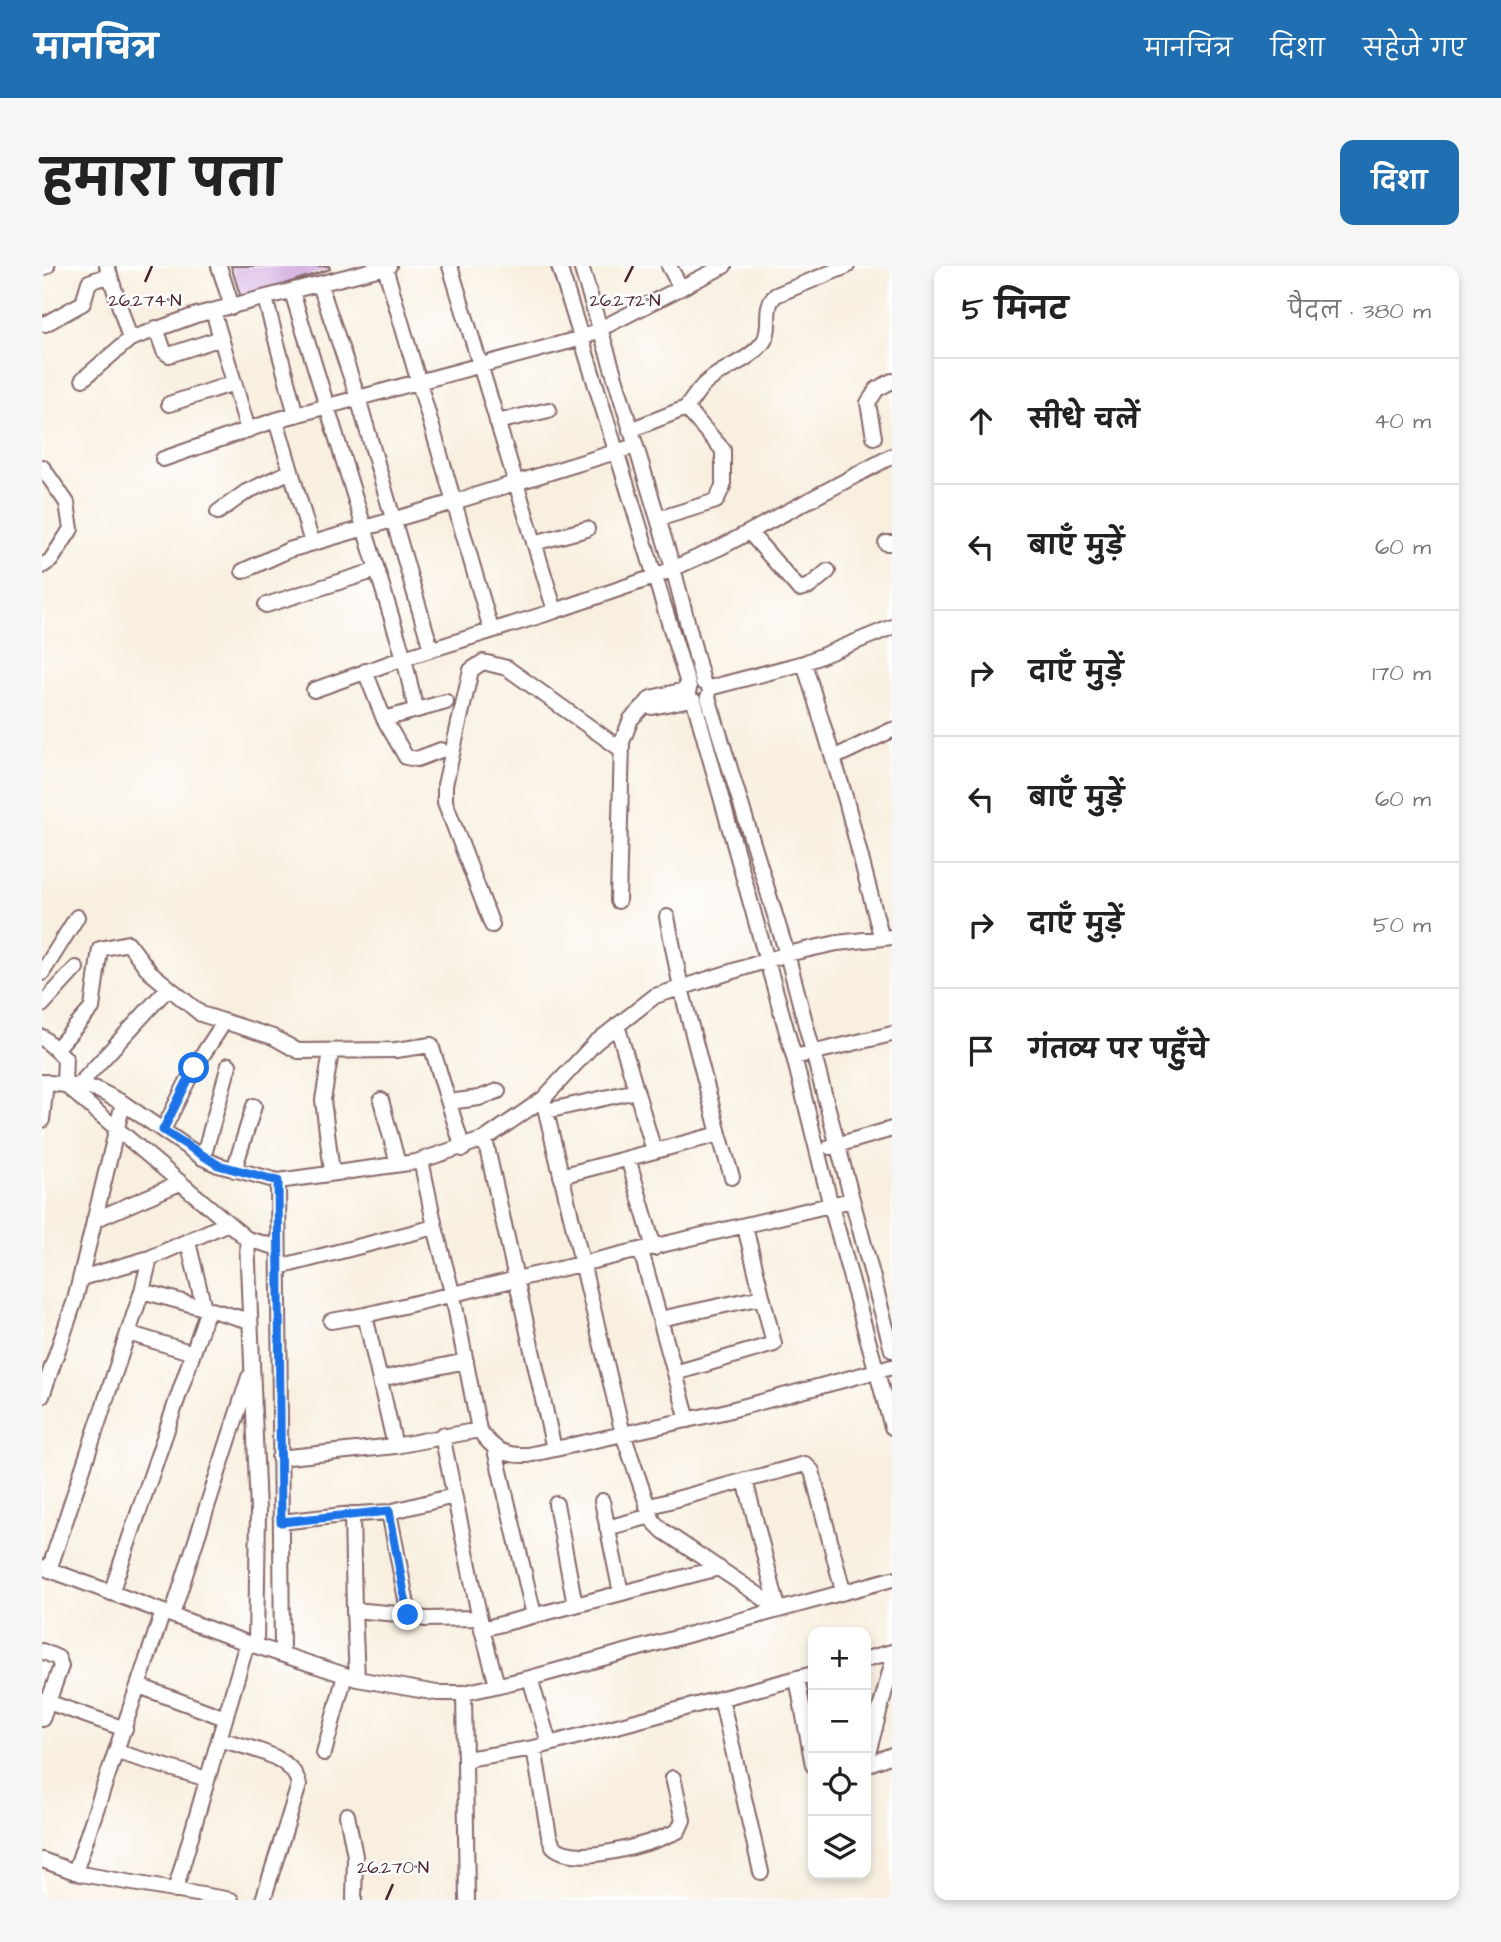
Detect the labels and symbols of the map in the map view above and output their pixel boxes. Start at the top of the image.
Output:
text: 26.274°N [109,288,181,313]
text: 26.272°N [589,288,661,313]
route start [178,1052,209,1083]
route end [392,1599,423,1630]
text: 26.270°N [357,1855,429,1880]

